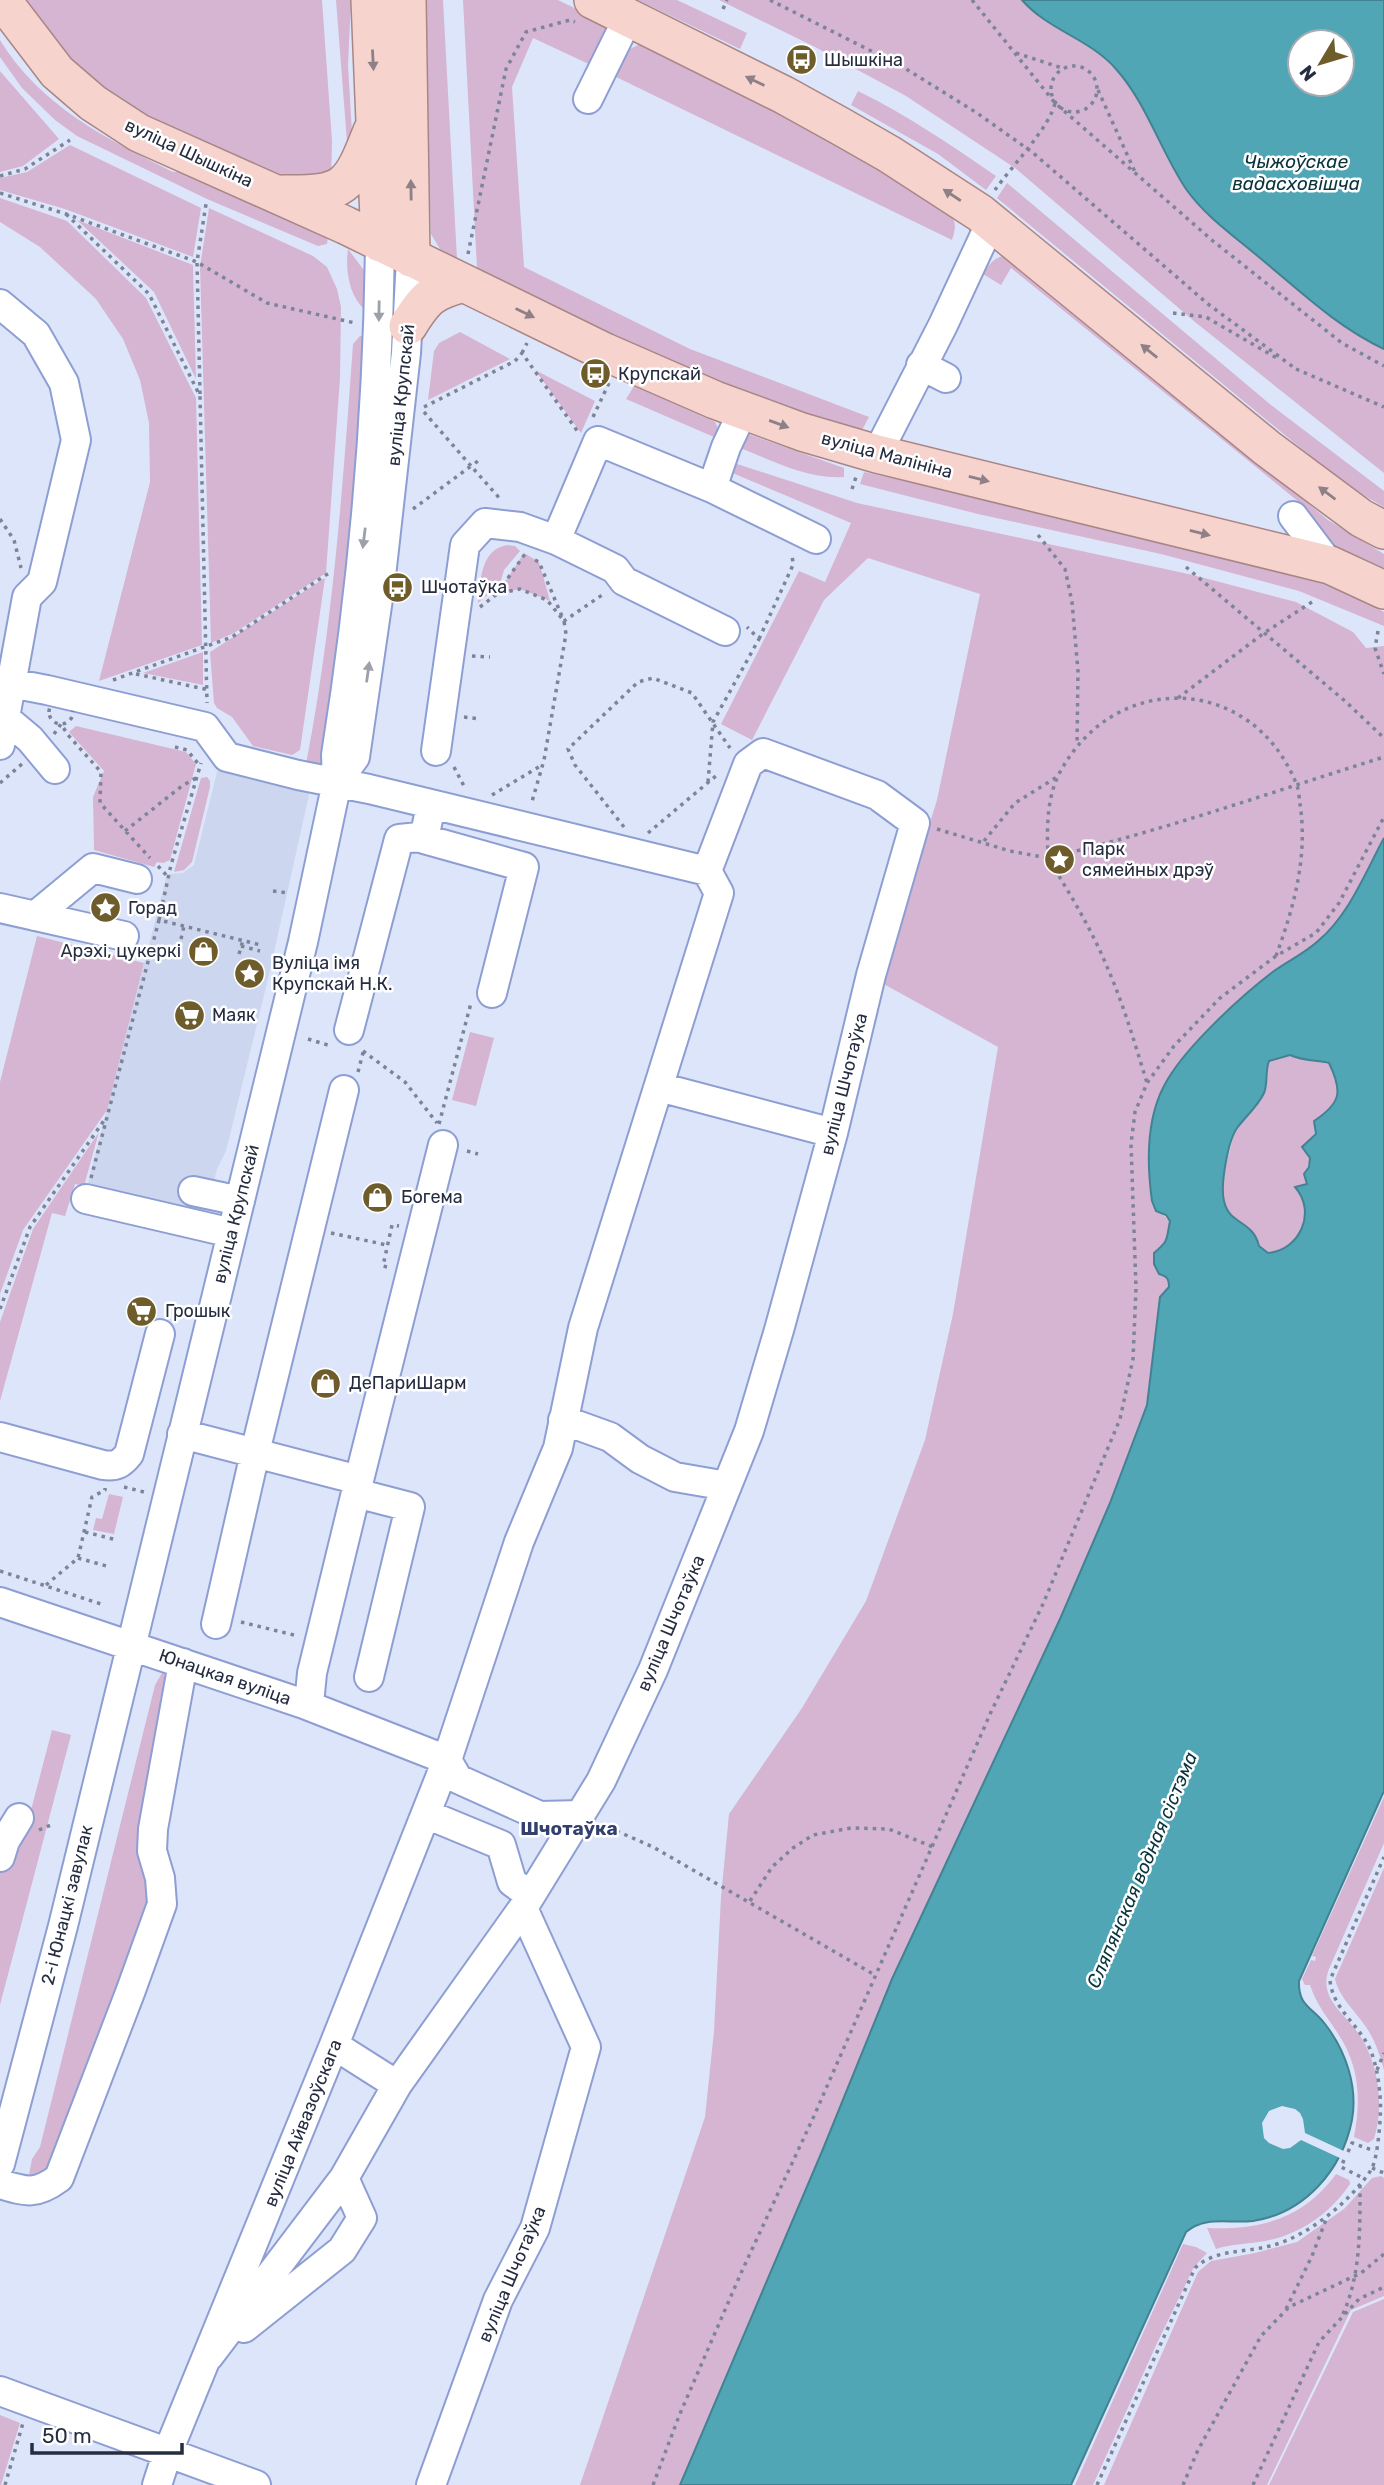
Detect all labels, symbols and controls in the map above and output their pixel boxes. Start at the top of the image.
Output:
north arrow [1286,28,1356,98]
bus stop icon: Шышкіна [784,43,818,77]
one-way arrow [368,49,379,71]
place label: Шышкіна [824,49,903,71]
text: N [1295,61,1321,86]
one-way arrow [745,75,765,86]
street label: вуліца Шышкіна [121,114,257,192]
water label: Чыжоўскае вадасховішча [1232,150,1360,195]
one-way arrow [405,179,417,201]
one-way arrow [942,188,961,201]
one-way arrow [373,300,385,322]
one-way arrow [515,307,535,318]
street label: вуліца Крупскай [383,323,419,467]
one-way arrow [1140,344,1158,359]
bus stop icon: Крупскай [578,357,612,391]
place label: Крупскай [618,363,701,385]
one-way arrow [769,419,790,430]
street label: вуліца Малініна [819,427,955,483]
one-way arrow [968,474,990,485]
one-way arrow [1318,486,1336,500]
one-way arrow [359,527,370,549]
one-way arrow [1189,528,1211,539]
bus stop icon: Шчотаўка [381,570,415,604]
place label: Шчотаўка [421,576,507,598]
one-way arrow [362,661,373,683]
place label: Парк сямейных дрэў [1082,838,1214,881]
place icon: Парк сямейных дрэў [1042,842,1076,876]
place icon: Горад [88,891,122,925]
place label: Горад [128,897,177,919]
shop icon: Арэхі, цукеркі [187,934,221,968]
place label: Арэхі, цукеркі [60,940,181,962]
place label: Вуліца імя Крупскай Н.К. [272,952,393,995]
place icon: Вуліца імя Крупскай Н.К. [232,956,266,990]
supermarket icon: Маяк [172,998,206,1032]
place label: Маяк [212,1004,256,1026]
street label: вуліца Шчотаўка [816,1011,872,1157]
street label: вуліца Крупскай [208,1142,264,1286]
shop icon: Богема [361,1180,395,1214]
place label: Богема [401,1186,463,1208]
supermarket icon: Грошык [125,1294,159,1328]
place label: Грошык [165,1300,231,1322]
shop icon: ДеПариШарм [309,1366,343,1400]
place label: ДеПариШарм [349,1372,467,1394]
street label: вуліца Шчотаўка [632,1552,710,1694]
street label: Юнацкая вуліца [156,1644,294,1710]
water label: Сляпянская водная сістэма [1082,1749,1202,1991]
district label: Шчотаўка [520,1817,618,1840]
street label: 2-і Юнацкі завулак [37,1823,98,1987]
street label: вуліца Айвазоўскага [259,2036,347,2210]
street label: вуліца Шчотаўка [473,2203,551,2345]
scale bar [32,2412,182,2456]
text: 50 m [42,2423,92,2448]

